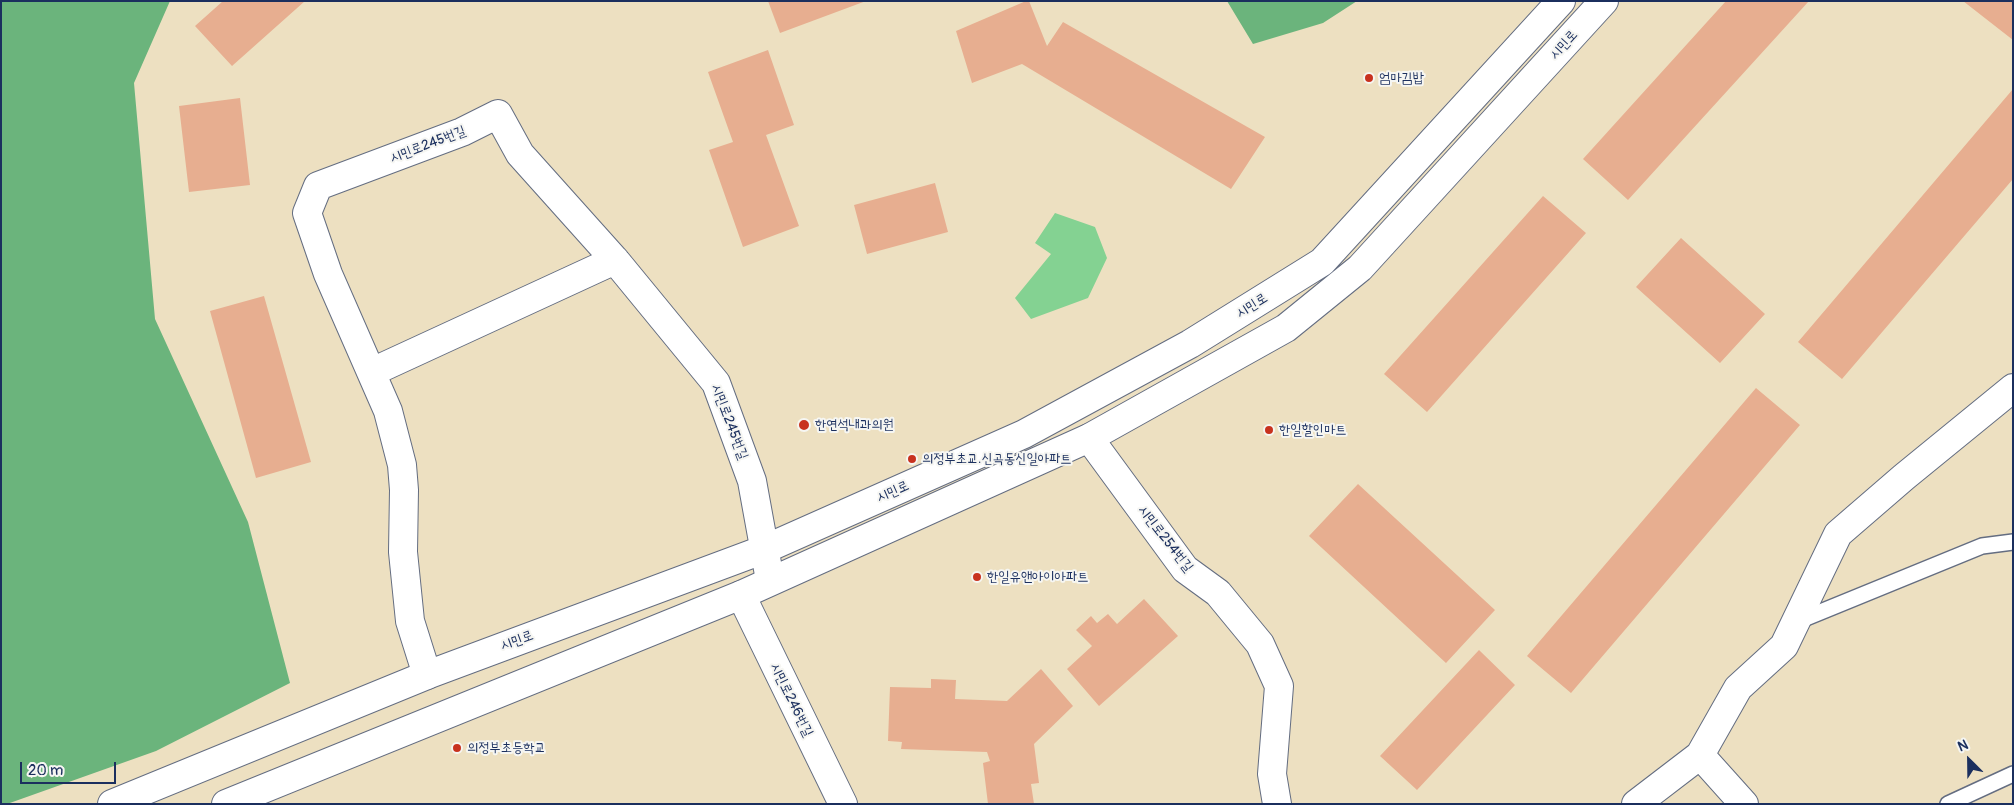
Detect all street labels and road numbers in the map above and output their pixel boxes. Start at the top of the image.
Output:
street label: 시민로 [1546,27,1582,63]
street label: 시민로245번길 [388,123,468,167]
street label: 시민로 [1233,290,1271,322]
street label: 시민로245번길 [707,382,751,462]
street label: 시민로 [874,477,912,507]
street label: 시민로254번길 [1134,502,1196,576]
street label: 시민로 [498,627,536,655]
street label: 시민로246번길 [766,660,816,740]

